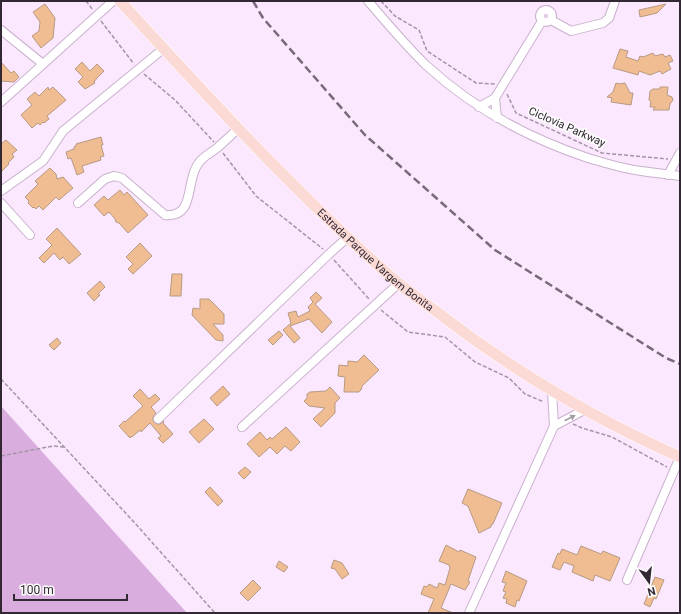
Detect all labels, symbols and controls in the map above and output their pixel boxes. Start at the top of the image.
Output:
street label: Ciclovia Parkway [527,104,608,150]
street label: Estrada Parque Vargem Bonita [315,206,436,314]
one-way arrow [564,414,576,421]
north arrow [629,562,669,602]
scale bar [14,576,127,602]
text: 100 m [20,583,54,597]
text: N [646,584,657,599]

